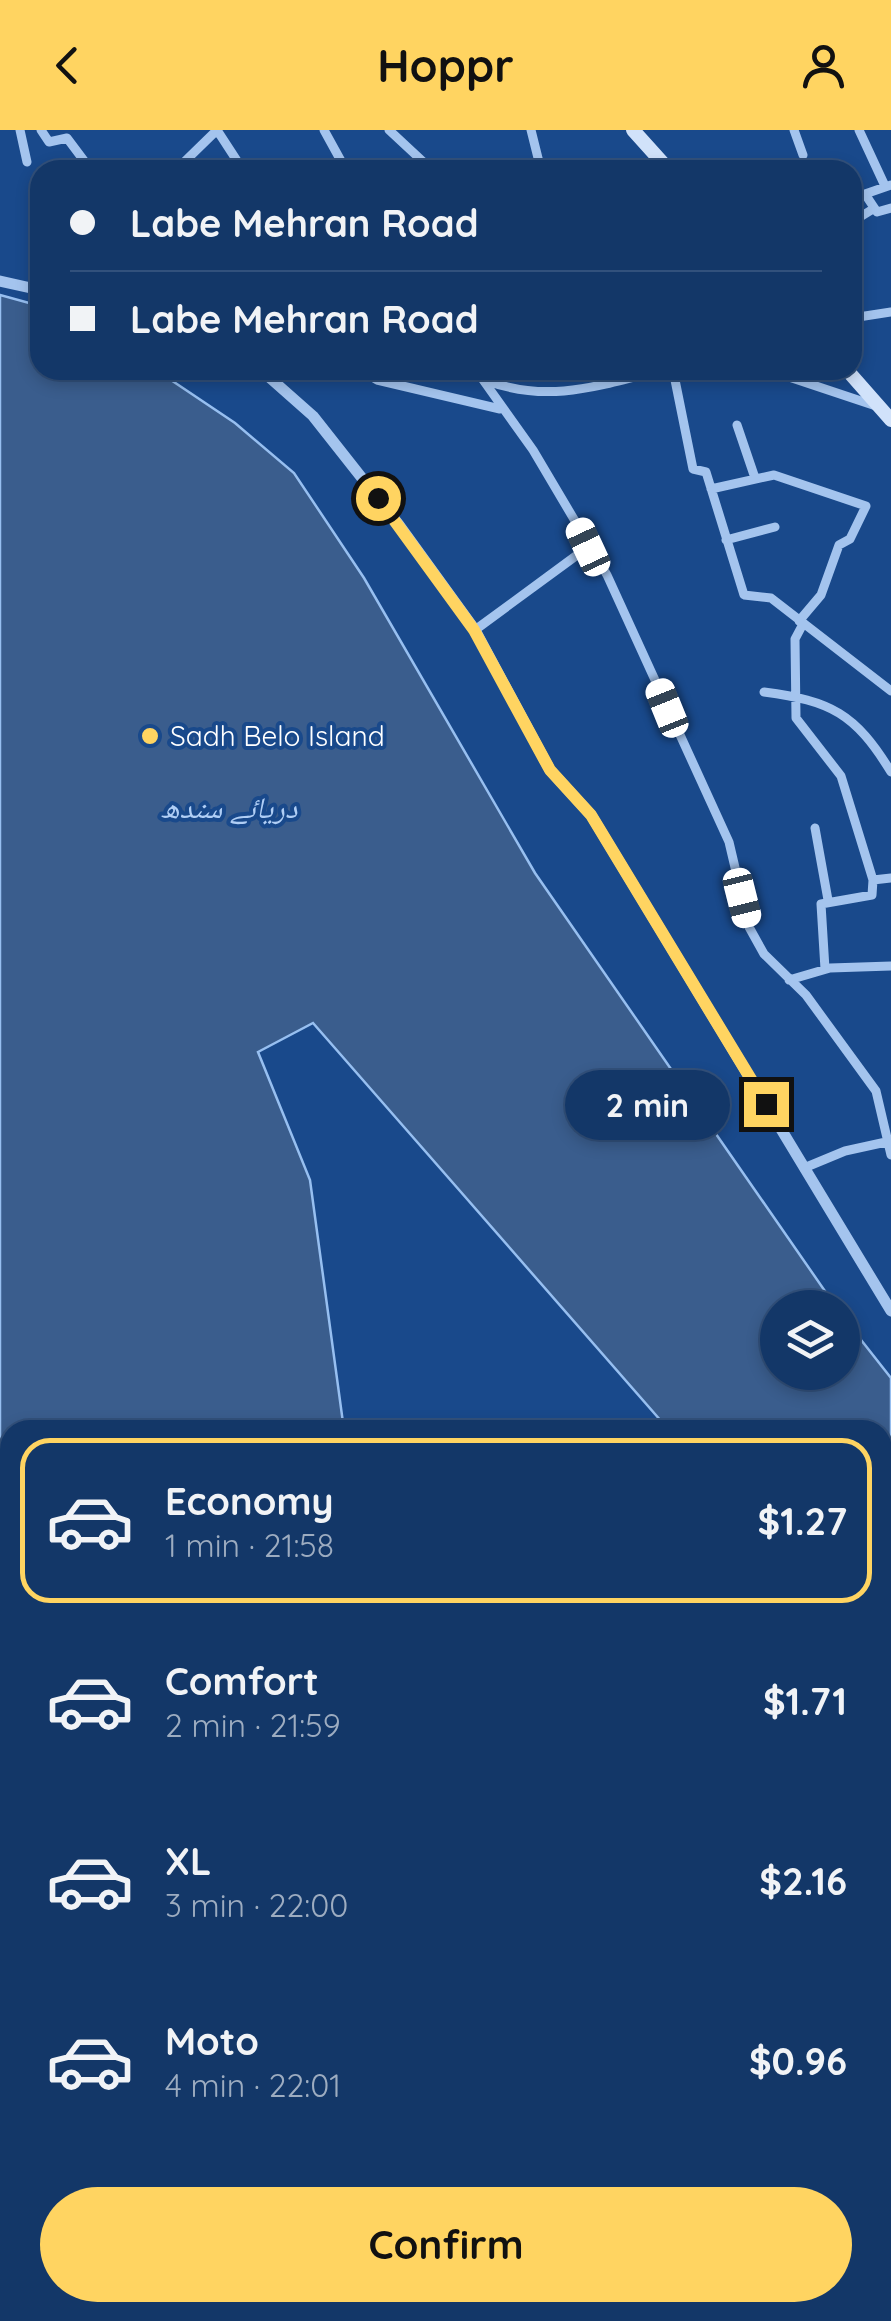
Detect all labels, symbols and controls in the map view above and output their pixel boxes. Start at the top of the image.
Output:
text: Hoppr [377,37,514,93]
icon: back [40,38,95,93]
icon: person [796,38,851,93]
text: Labe Mehran Road [130,199,479,247]
text: Labe Mehran Road [130,295,479,343]
route start [356,476,401,521]
car [562,513,614,581]
car [642,675,692,741]
place label: Sadh Belo Island [170,718,385,753]
marker: Sadh Belo Island [139,725,161,747]
water label: دریائے سندھ [161,788,298,826]
car [720,865,764,931]
callout: 2 min [566,1069,731,1139]
route end [744,1082,789,1127]
text: 2 min [606,1085,689,1125]
map controls [760,1290,860,1390]
button: layers [760,1290,860,1390]
icon: car [45,1476,135,1566]
text: Economy [165,1477,334,1525]
text: $1.27 [758,1497,847,1545]
text: 1 min · 21:58 [165,1525,334,1565]
icon: car [45,1656,135,1746]
text: Comfort [165,1657,319,1705]
text: $1.71 [763,1677,847,1725]
text: 2 min · 21:59 [165,1705,341,1745]
icon: car [45,1836,135,1926]
text: XL [165,1837,211,1885]
text: $2.16 [759,1857,847,1905]
text: 3 min · 22:00 [165,1885,348,1925]
icon: car [45,2016,135,2106]
text: Moto [165,2017,259,2065]
text: $0.96 [749,2037,847,2085]
text: 4 min · 22:01 [165,2065,341,2105]
button: Confirm [40,2187,852,2302]

